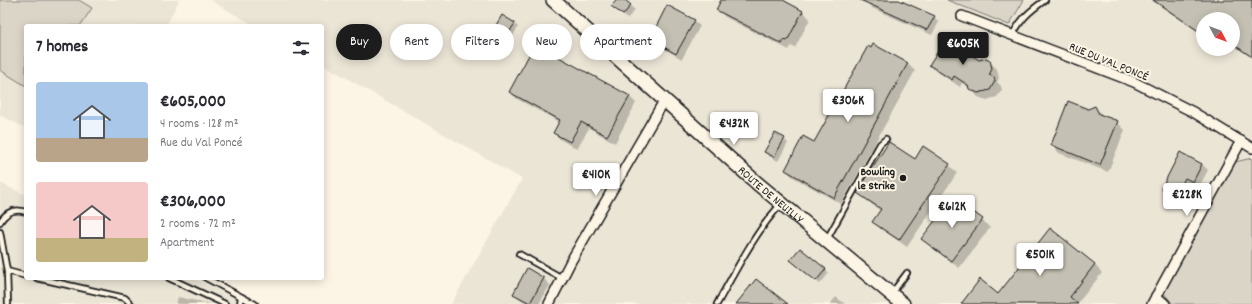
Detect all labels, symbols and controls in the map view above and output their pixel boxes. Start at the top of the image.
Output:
north arrow [1196,12,1240,56]
map controls [1196,12,1240,56]
chip: Buy [336,24,382,60]
chip: Rent [390,24,443,60]
chip: Filters [451,24,514,60]
chip: New [522,24,572,60]
chip: Apartment [580,24,666,60]
pin: €605K [935,32,991,66]
text: €605K [947,35,979,54]
text: 7 homes [36,36,88,60]
icon: filters [290,37,312,59]
street label: RUE DU VAL PONCÉ [1066,39,1151,86]
pin: €306K [820,89,876,123]
text: €605,000 [160,91,226,115]
text: €306K [832,92,864,111]
icon: home [68,98,116,146]
pin: €432K [706,112,762,146]
text: 4 rooms · 128 m² [160,115,238,134]
text: €432K [719,115,749,134]
text: Rue du Val Poncé [160,134,242,153]
pin: €410K [568,163,624,197]
street label: ROUTE DE NEUILLY [733,163,807,228]
place label: Bowling le Strike [858,164,896,195]
text: €410K [582,166,610,185]
marker: Bowling le Strike [898,173,908,183]
pin: €228K [1159,183,1215,217]
text: €228K [1172,186,1202,205]
text: €306,000 [160,191,226,215]
pin: €612K [924,195,980,229]
icon: home [68,198,116,246]
text: €612K [938,198,966,217]
text: 2 rooms · 72 m² [160,215,236,234]
text: Apartment [160,234,214,253]
pin: €501K [1012,243,1068,277]
text: €501K [1025,246,1055,265]

